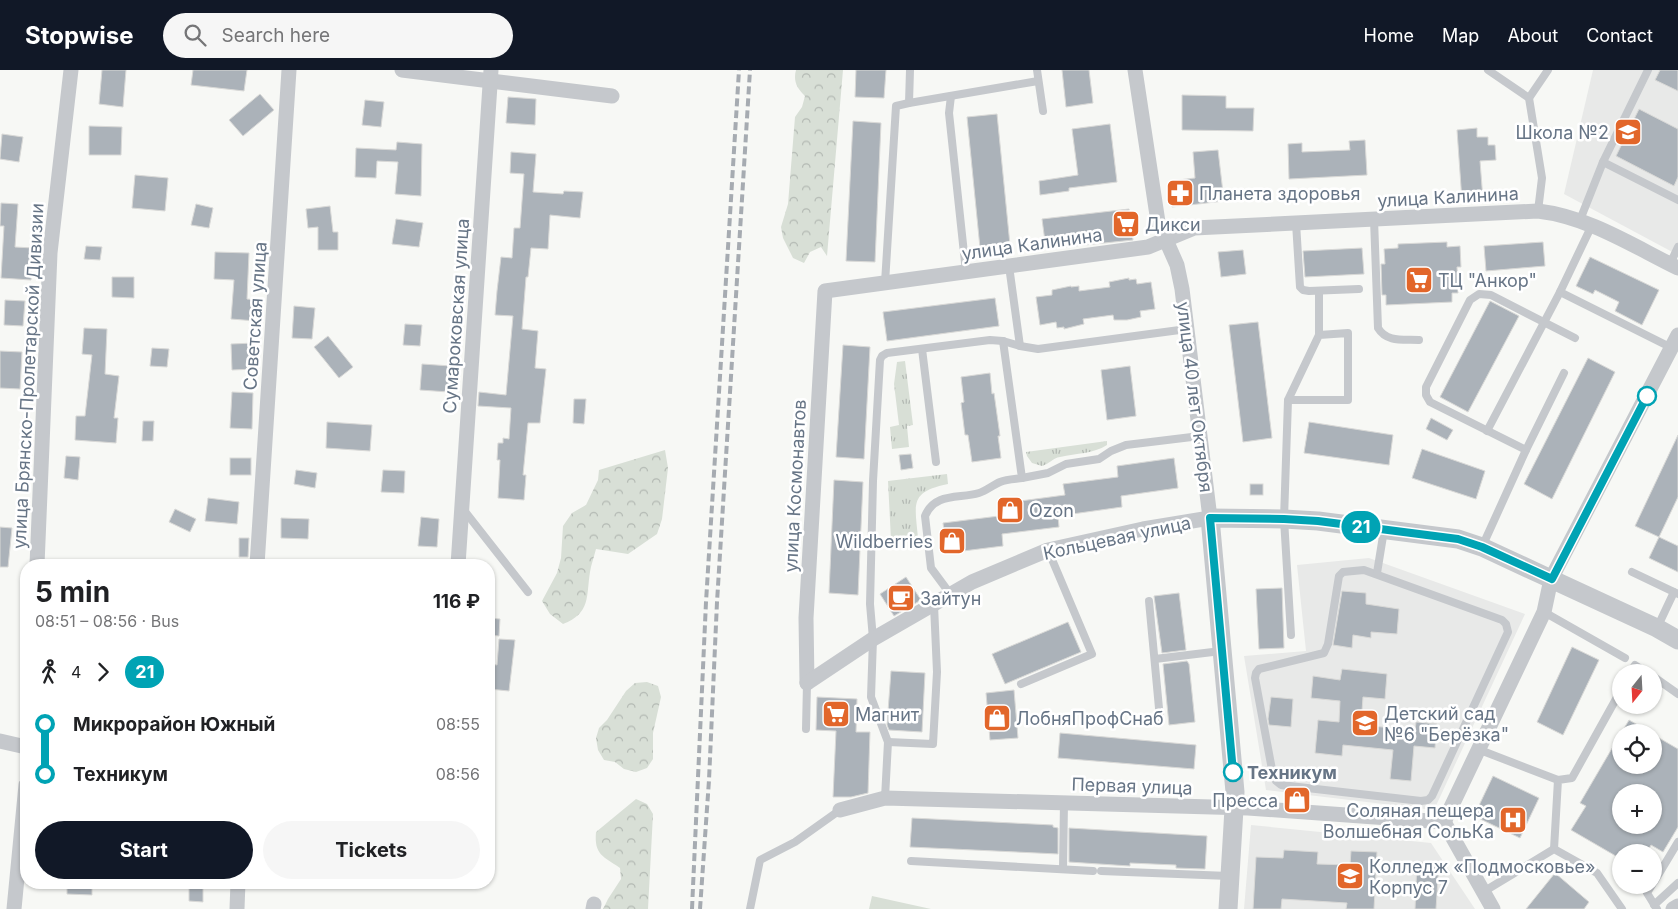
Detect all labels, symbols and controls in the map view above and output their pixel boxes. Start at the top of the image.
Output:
search box [163,13,513,58]
text: Stopwise [25,21,133,50]
icon: search [181,21,209,49]
text: Search here [221,24,330,47]
text: Home [1364,25,1414,46]
text: Map [1442,25,1479,46]
text: About [1507,25,1558,46]
text: Contact [1586,25,1653,46]
school or university icon: Школа №2 [1613,117,1643,147]
place label: Школа №2 [1515,122,1609,143]
pharmacy icon: Планета здоровья [1165,178,1195,208]
place label: Планета здоровья [1199,183,1361,204]
street label: улица Калинина [1377,183,1519,211]
street label: улица Брянско-Пролетарской Дивизии [8,203,48,549]
supermarket icon: Дикси [1111,209,1141,239]
place label: Дикси [1145,214,1201,235]
street label: Сумароковская улица [439,218,473,414]
street label: улица Калинина [961,224,1103,264]
street label: Советская улица [239,241,271,391]
supermarket icon: ТЦ "Анкор" [1404,265,1434,295]
place label: ТЦ "Анкор" [1438,270,1537,291]
street label: улица 40 лет Октября [1173,300,1217,494]
unlabelled marker [1637,386,1657,406]
street label: улица Космонавтов [780,399,810,573]
shop icon: Ozon [995,495,1025,525]
place label: Ozon [1029,500,1074,521]
line badge: 21 [1338,511,1384,543]
street label: Кольцевая улица [1041,512,1193,564]
text: 21 [1351,516,1371,537]
shop icon: Wildberries [937,526,967,556]
place label: Wildberries [836,531,933,552]
text: 5 min [35,575,110,609]
cafe icon: Зайтун [886,583,916,613]
place label: Зайтун [920,588,981,609]
text: 116 ₽ [433,590,480,613]
text: 08:51 – 08:56 · Bus [35,611,179,631]
icon: walk [35,658,63,686]
icon: forward [89,658,117,686]
text: 21 [135,661,154,682]
text: 4 [71,662,81,682]
north arrow [1612,664,1662,714]
map controls [1612,664,1662,894]
supermarket icon: Магнит [821,699,851,729]
shop icon: ЛобняПрофСнаб [982,703,1012,733]
place label: Детский сад №6 "Берёзка" [1384,703,1509,745]
place label: Магнит [855,704,920,725]
place label: ЛобняПрофСнаб [1016,708,1164,729]
school or university icon: Детский сад №6 "Берёзка" [1350,708,1380,738]
text: Микрорайон Южный [73,713,275,736]
text: 08:55 [436,714,480,734]
button: locate [1612,724,1662,774]
marker: Техникум [1223,762,1243,782]
place label: Техникум [1247,762,1337,783]
text: Техникум [73,763,168,786]
text: 08:56 [436,764,480,784]
street label: Первая улица [1071,773,1193,799]
button: + [1612,784,1662,834]
shop icon: Пресса [1282,785,1312,815]
place label: Пресса [1212,790,1278,811]
place label: Соляная пещера Волшебная СольКа [1323,800,1494,842]
hospital icon: Соляная пещера Волшебная СольКа [1498,805,1528,835]
button: Start [35,821,253,879]
button: Tickets [263,821,480,879]
button: − [1612,844,1662,894]
place label: Колледж «Подмосковье» Корпус 7 [1369,856,1596,898]
school or university icon: Колледж «Подмосковье» Корпус 7 [1335,861,1365,891]

